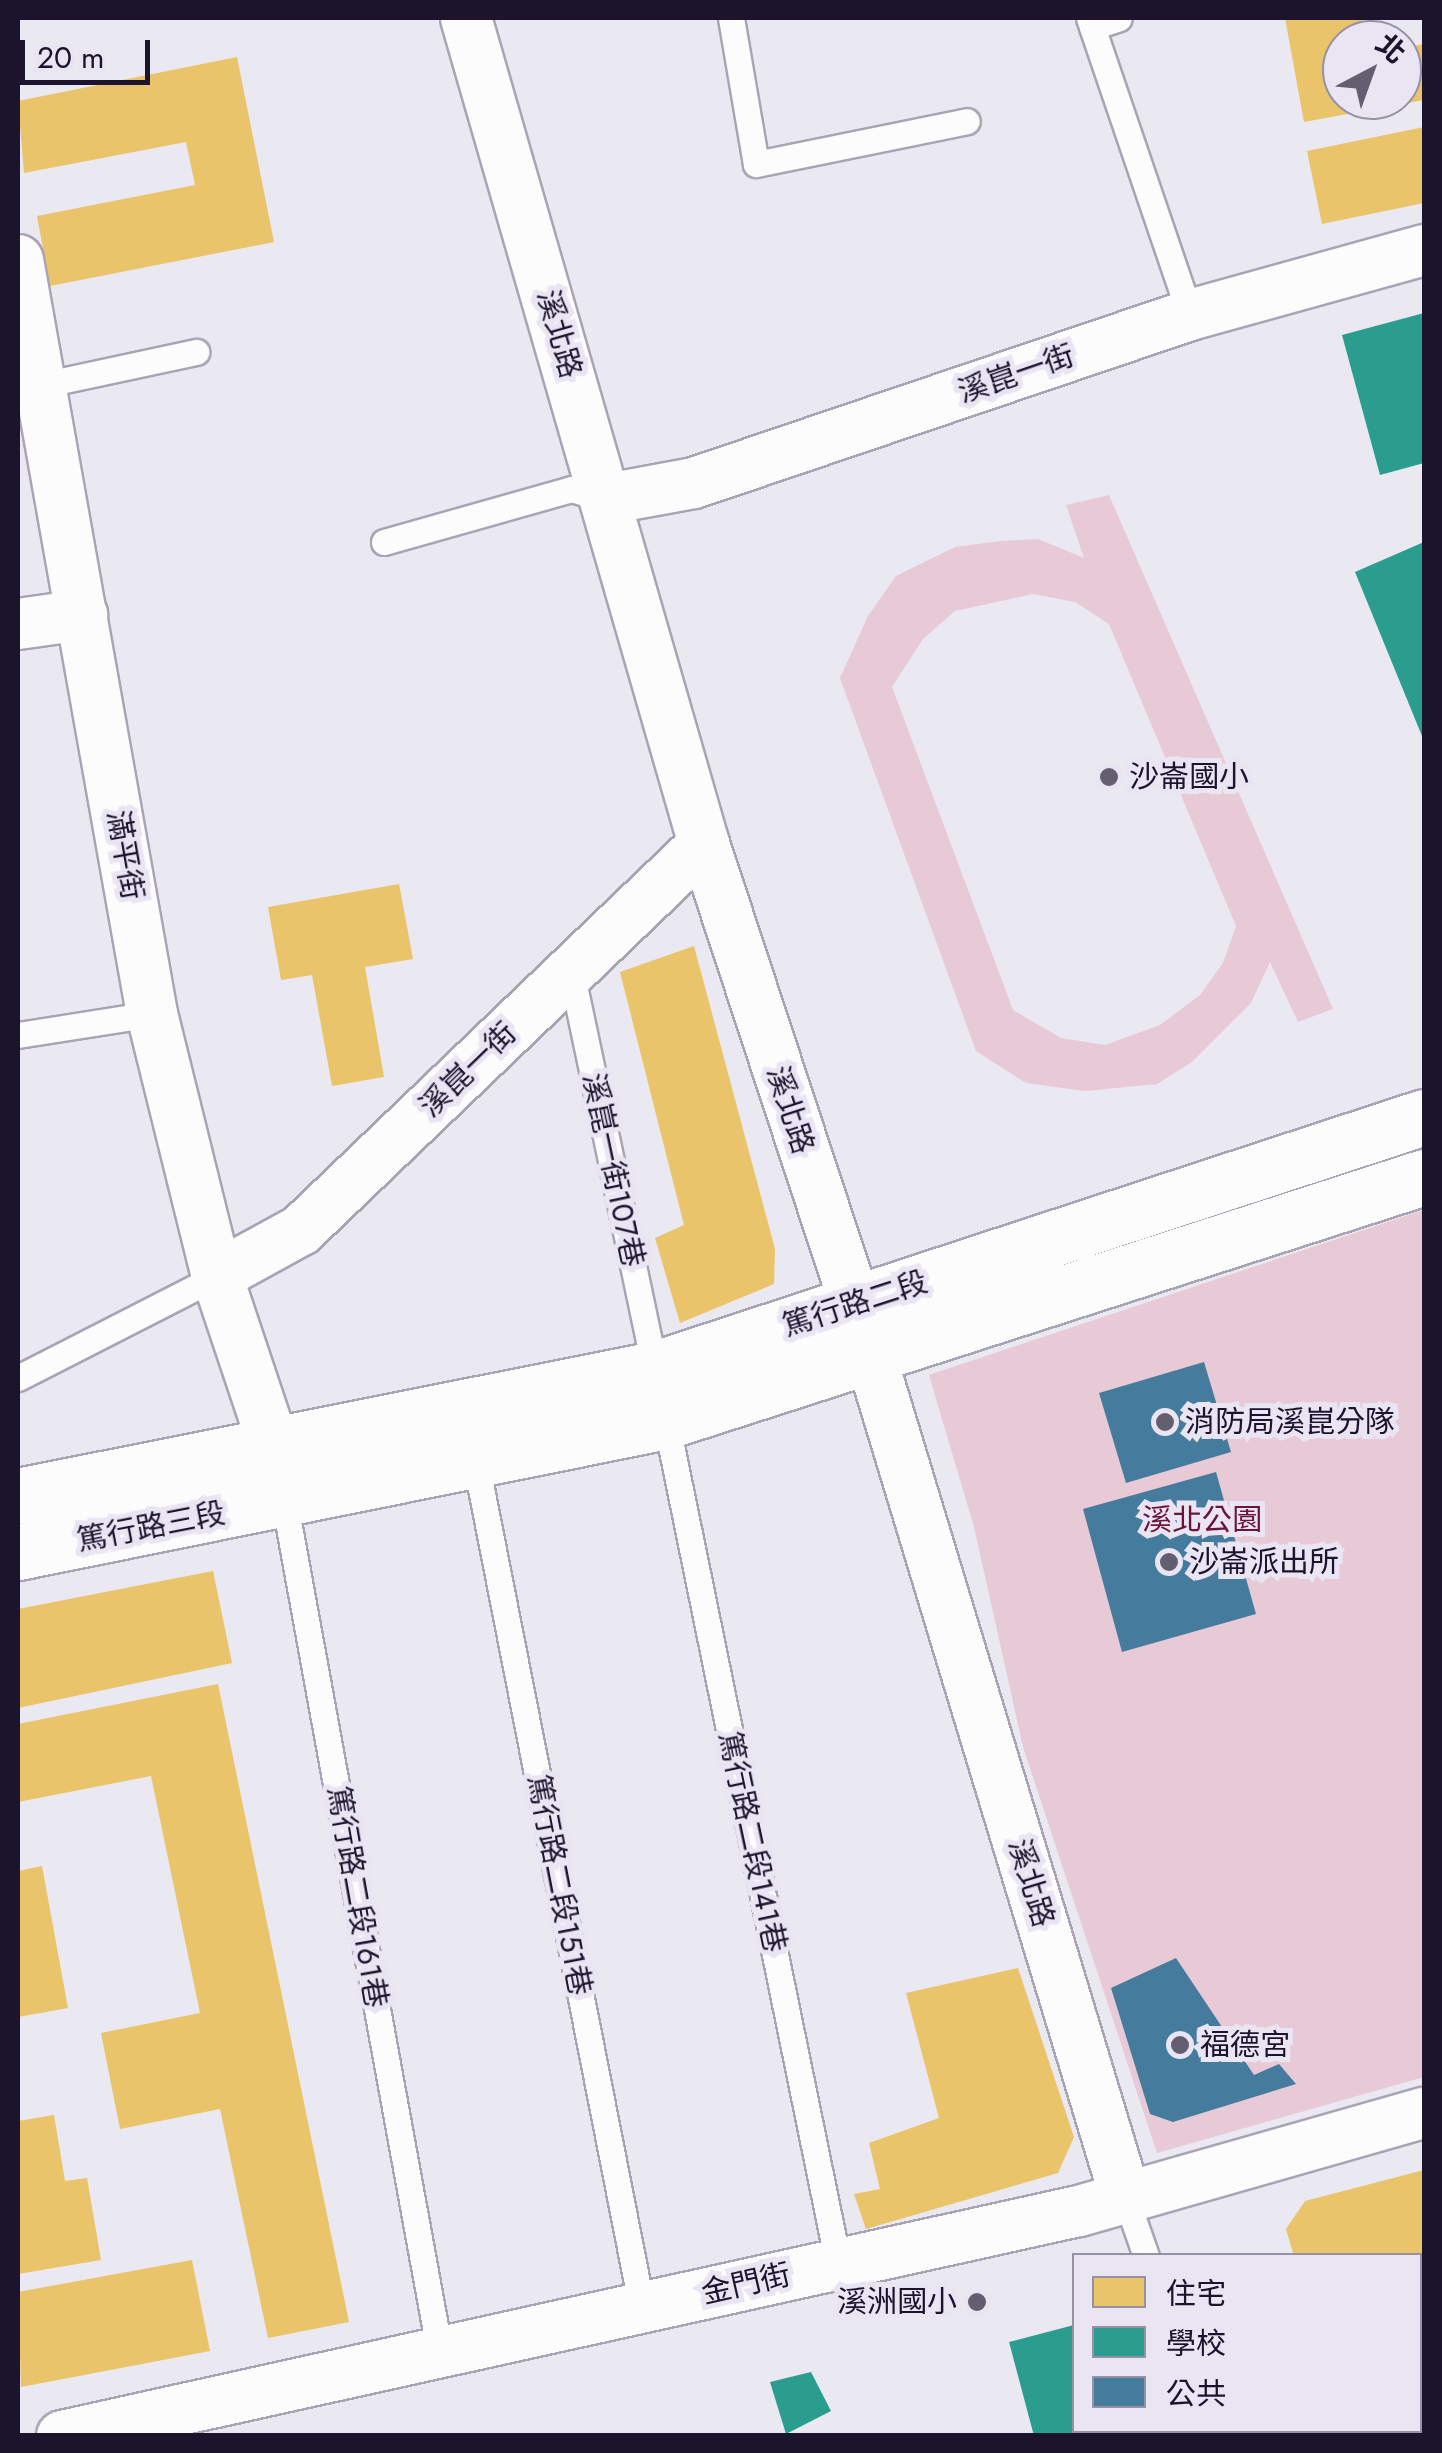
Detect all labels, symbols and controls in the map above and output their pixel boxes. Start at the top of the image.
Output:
scale bar [25,20,155,82]
north arrow [1322,20,1422,120]
text: 北 [1367,24,1415,73]
text: 20 m [37,36,104,79]
street label: 溪北路 [529,286,589,382]
street label: 溪崑一街 [953,337,1079,411]
place label: 沙崙國小 [1129,759,1249,795]
marker: 沙崙國小 [1098,766,1120,788]
street label: 滿平街 [99,808,151,902]
street label: 溪崑一街 [412,1015,524,1125]
street label: 溪北路 [759,1062,821,1158]
street label: 溪崑一街107巷 [575,1070,651,1270]
street label: 篤行路二段 [778,1264,932,1344]
place label: 消防局溪崑分隊 [1185,1404,1395,1440]
marker: 消防局溪崑分隊 [1154,1411,1176,1433]
street label: 篤行路三段 [74,1495,228,1559]
park label: 溪北公園 [1142,1502,1262,1538]
place label: 沙崙派出所 [1189,1544,1339,1580]
marker: 沙崙派出所 [1158,1551,1180,1573]
street label: 篤行路二段141巷 [711,1728,793,1956]
street label: 篤行路二段151巷 [520,1772,598,1998]
street label: 篤行路二段161巷 [320,1783,394,2011]
street label: 溪北路 [1001,1835,1061,1931]
place label: 福德宮 [1200,2027,1290,2063]
marker: 福德宮 [1169,2034,1191,2056]
legend [1072,2253,1422,2433]
street label: 金門街 [698,2256,794,2312]
text: 住宅 [1166,2272,1226,2315]
place label: 溪洲國小 [837,2284,957,2320]
marker: 溪洲國小 [966,2291,988,2313]
text: 學校 [1166,2322,1226,2365]
text: 公共 [1166,2372,1226,2415]

